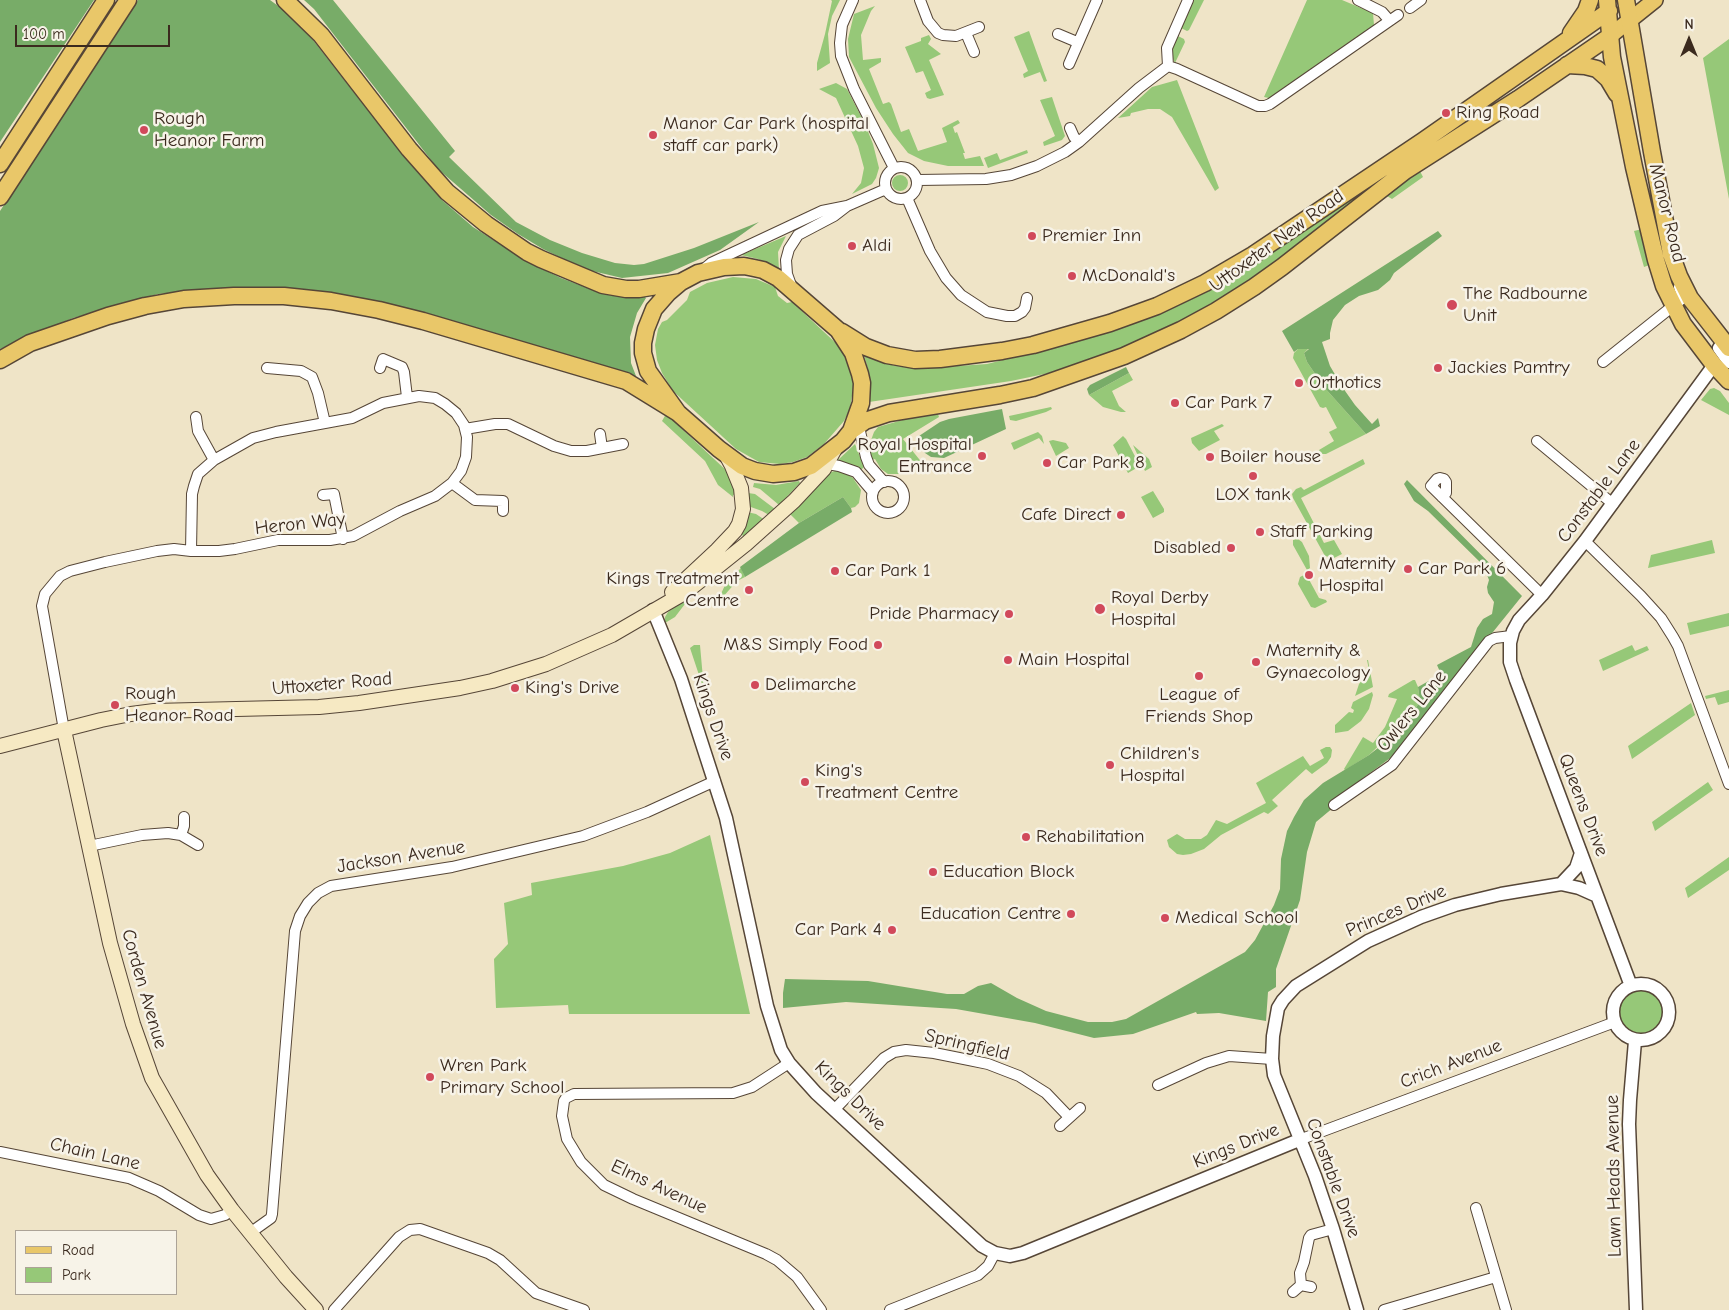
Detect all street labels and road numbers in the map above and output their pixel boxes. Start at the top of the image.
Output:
street label: Manor Road [1644,161,1690,265]
street label: Uttoxeter New Road [1206,185,1348,297]
street label: Constable Lane [1553,435,1645,547]
street label: Heron Way [254,508,346,540]
street label: Owlers Lane [1372,666,1452,756]
street label: Uttoxeter Road [271,667,393,701]
street label: Kings Drive [687,670,739,764]
street label: Queens Drive [1553,751,1613,859]
street label: Jackson Avenue [335,836,467,878]
street label: Princes Drive [1342,880,1450,942]
street label: Corden Avenue [116,927,172,1051]
street label: Springfield [922,1024,1012,1066]
street label: Crich Avenue [1397,1034,1505,1094]
street label: Kings Drive [809,1056,891,1136]
street label: Lawn Heads Avenue [1601,1095,1627,1257]
street label: Constable Drive [1301,1115,1365,1241]
street label: Kings Drive [1190,1118,1282,1174]
street label: Chain Lane [48,1133,142,1175]
street label: Elms Avenue [607,1155,711,1219]

